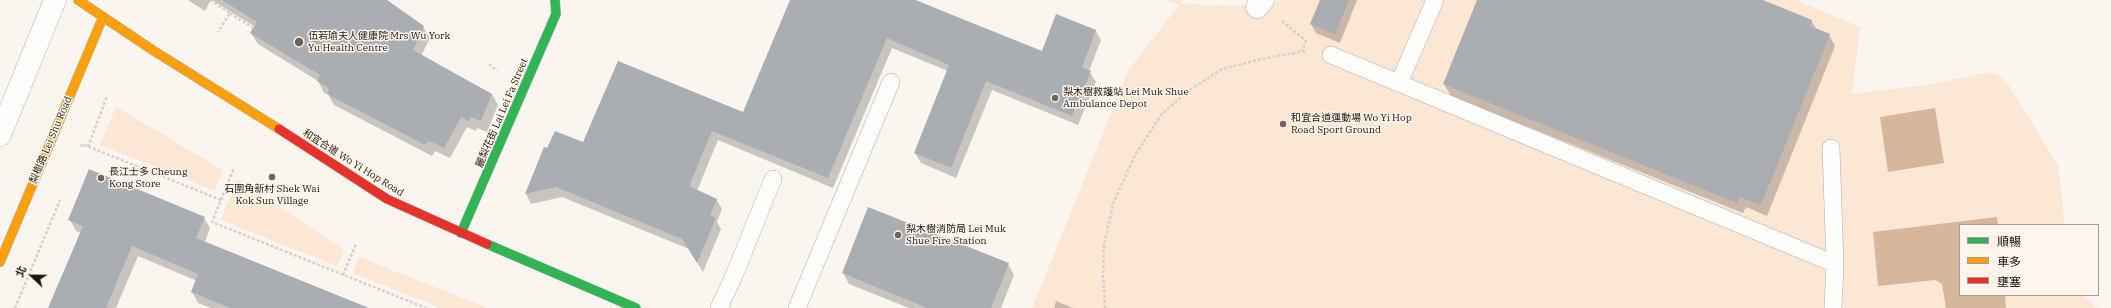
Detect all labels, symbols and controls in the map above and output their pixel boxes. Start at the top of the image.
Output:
place label: 伍若瑜夫人健康院 Mrs Wu York Yu Health Centre [308,30,450,54]
marker: 伍若瑜夫人健康院 Mrs Wu York Yu Health Centre [293,36,305,48]
street label: 麗梨花街 Lai Lei Fa Street [473,56,531,170]
place label: 梨木樹救護站 Lei Muk Shue Ambulance Depot [1063,86,1189,110]
marker: 梨木樹救護站 Lei Muk Shue Ambulance Depot [1050,93,1060,103]
street label: 梨樹路 Lei Shu Road [27,95,75,185]
place label: 和宜合道運動場 Wo Yi Hop Road Sport Ground [1291,112,1412,136]
marker: 和宜合道運動場 Wo Yi Hop Road Sport Ground [1278,119,1288,129]
street label: 和宜合道 Wo Yi Hop Road [300,127,406,199]
place label: 長江士多 Cheung Kong Store [109,166,187,190]
marker: 石圍角新村 Shek Wai Kok Sun Village [267,172,277,182]
marker: 長江士多 Cheung Kong Store [96,173,106,183]
place label: 石圍角新村 Shek Wai Kok Sun Village [224,183,320,206]
place label: 梨木樹消防局 Lei Muk Shue Fire Station [906,223,1006,246]
legend [1959,224,2099,296]
marker: 梨木樹消防局 Lei Muk Shue Fire Station [893,230,903,240]
text: 順暢 [1997,234,2021,249]
text: 車多 [1997,254,2021,269]
north arrow [12,256,52,296]
text: 北 [12,264,29,279]
text: 壅塞 [1997,274,2021,289]

